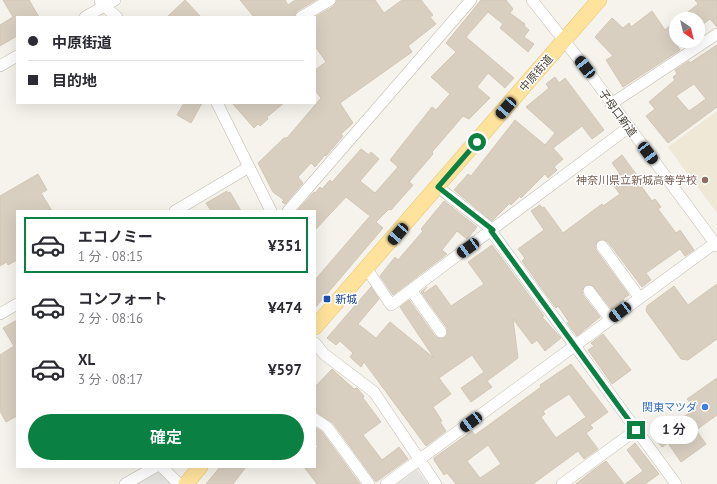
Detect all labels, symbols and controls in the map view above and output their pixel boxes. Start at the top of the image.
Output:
north arrow [669,12,705,48]
map controls [669,12,705,48]
text: 中原街道 [52,33,112,52]
street label: 中原街道 [516,52,556,94]
car [573,54,597,80]
text: 目的地 [52,71,97,90]
street label: 子母口新道 [596,87,640,139]
car [494,95,518,121]
route start [468,133,486,151]
car [636,140,660,166]
place label: 神奈川県立新城高等学校 [576,173,697,187]
marker: 神奈川県立新城高等学校 [700,175,710,185]
car [386,221,410,247]
icon: car [30,227,66,263]
text: エコノミー [78,227,153,246]
text: ¥351 [268,236,302,255]
car [455,236,481,260]
text: 1 分 · 08:15 [78,248,143,265]
icon: car [30,289,66,325]
text: コンフォート [78,289,168,308]
place label: 新城 [335,292,357,306]
marker: 新城 [322,294,332,304]
text: ¥474 [268,298,302,317]
car [607,300,633,324]
text: 2 分 · 08:16 [78,310,143,327]
text: XL [78,350,95,369]
icon: car [30,351,66,387]
text: ¥597 [268,360,302,379]
text: 3 分 · 08:17 [78,371,143,388]
place label: 関東マツダ [642,400,697,414]
marker: 関東マツダ [700,402,710,412]
car [458,410,484,434]
button: 確定 [28,414,304,460]
callout: 1 分 [650,416,698,444]
route end [627,421,645,439]
text: 1 分 [662,421,686,438]

